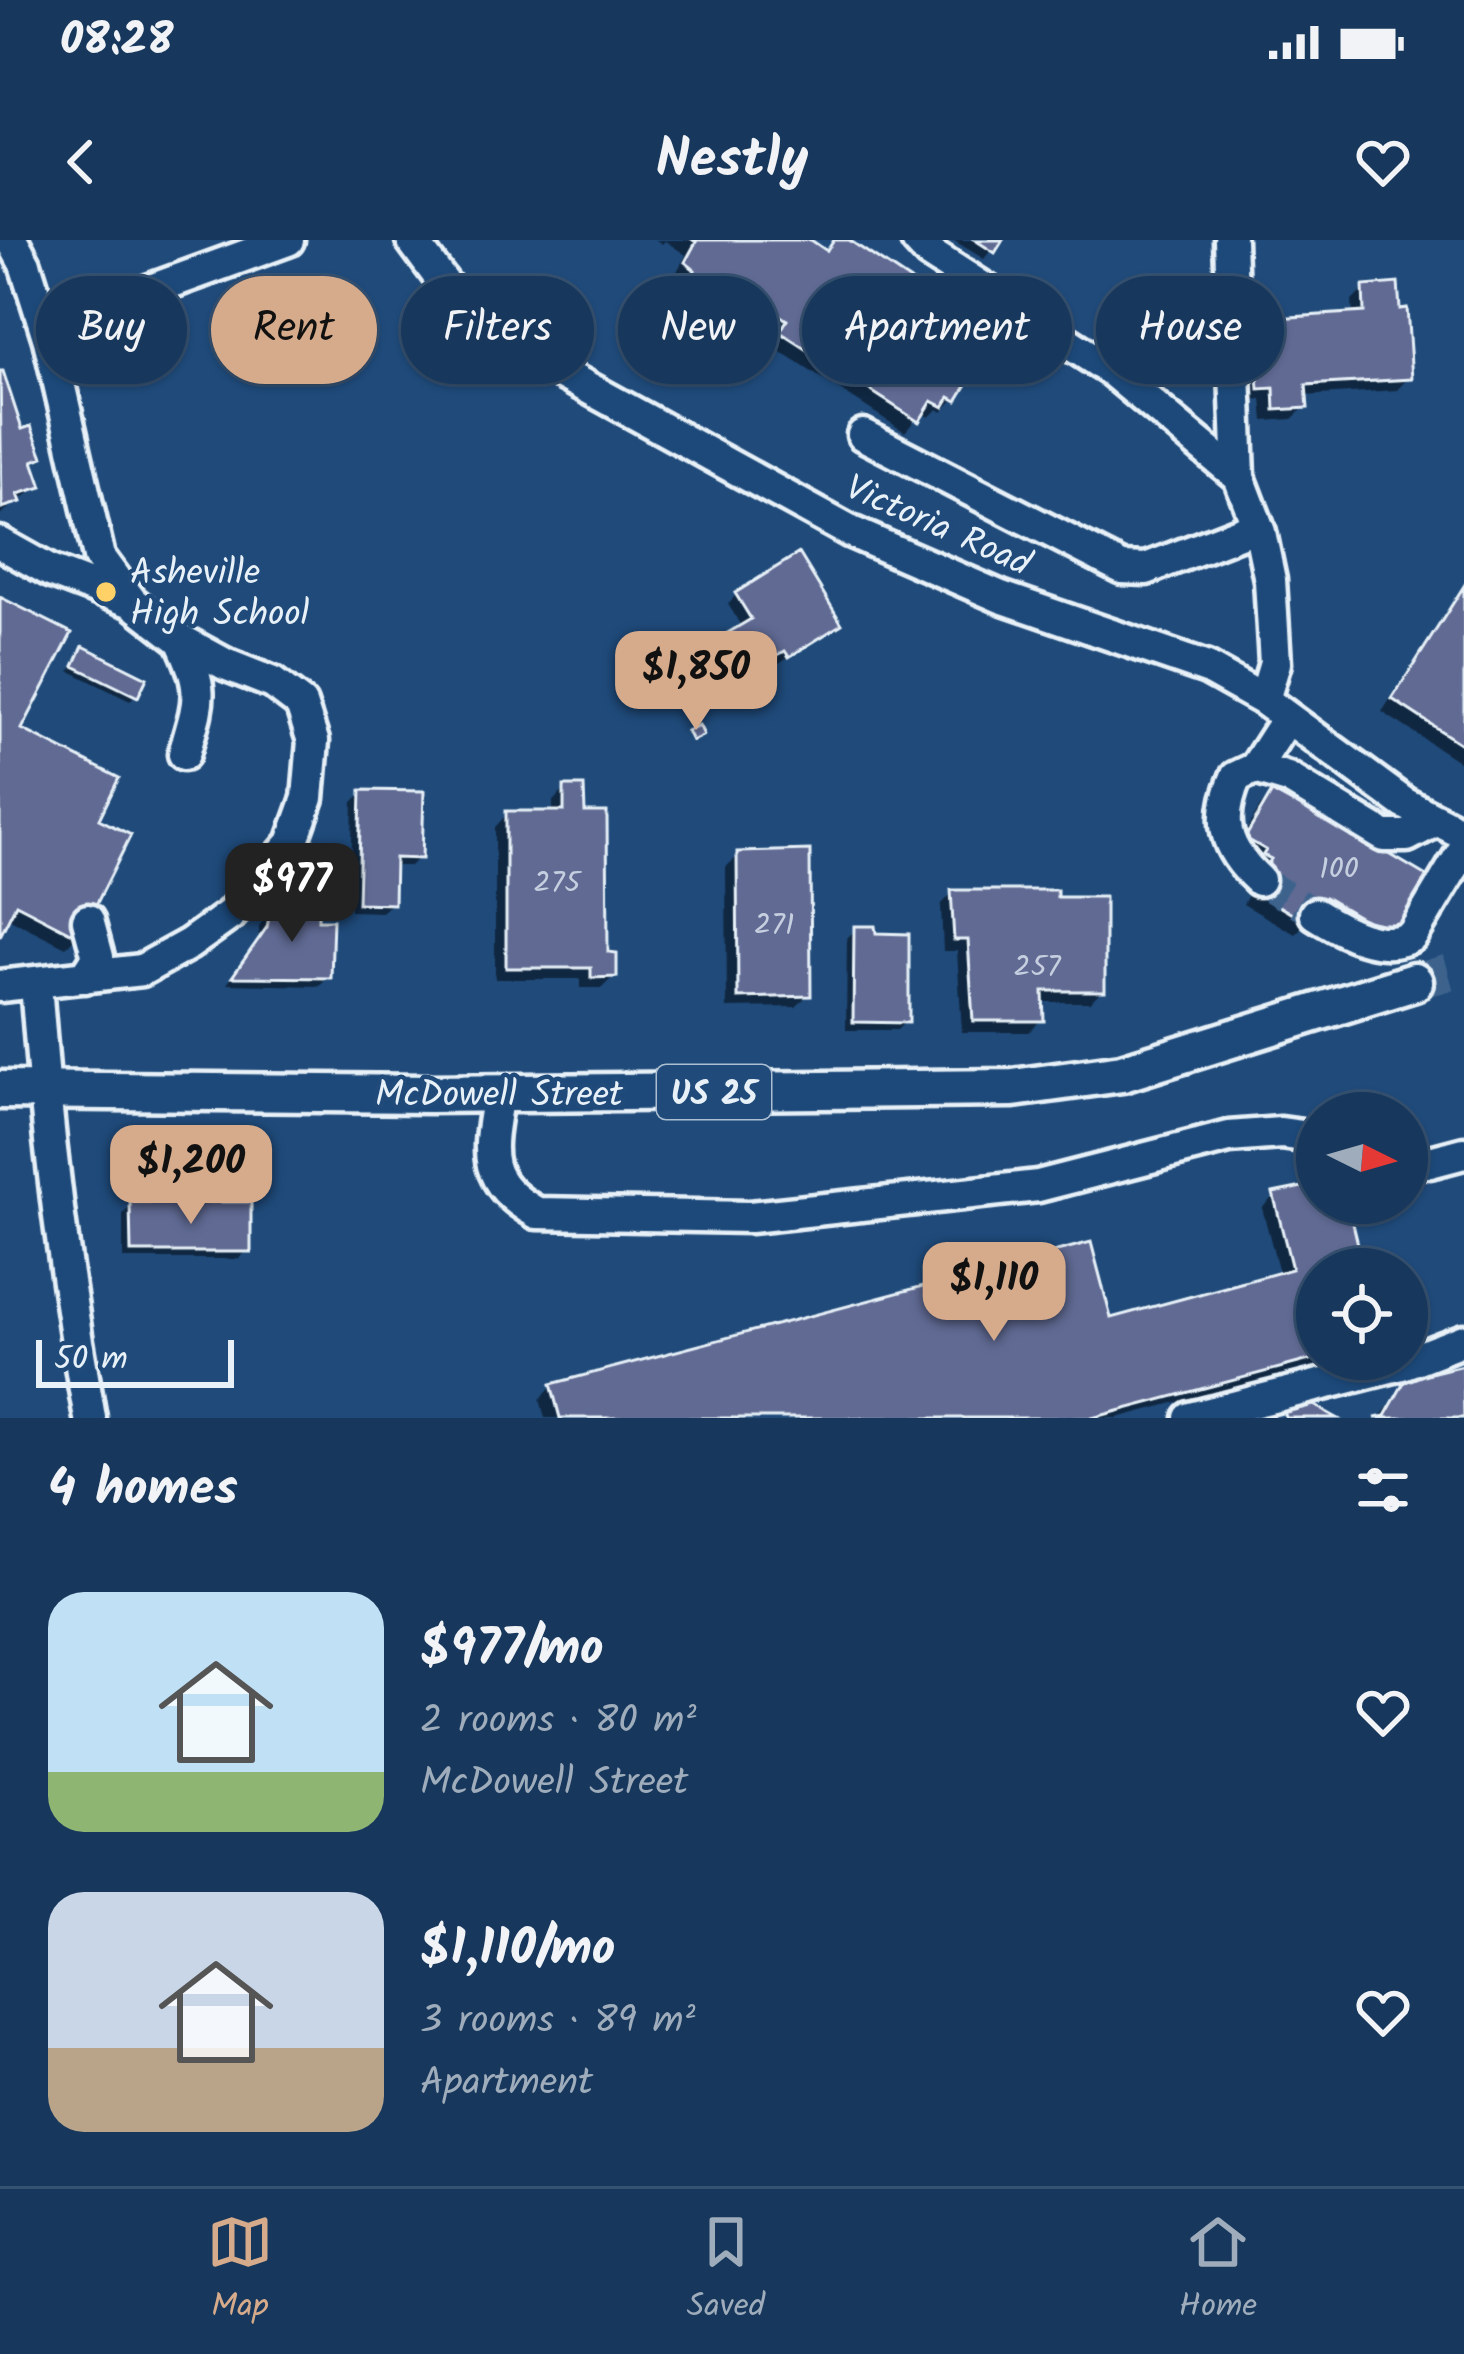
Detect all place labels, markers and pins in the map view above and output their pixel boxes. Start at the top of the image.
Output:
place label: Asheville High School [130,546,310,644]
marker: Asheville High School [93,579,119,605]
pin: $1,850 [598,631,794,733]
pin: $977 [221,843,363,945]
pin: $1,200 [93,1125,289,1227]
pin: $1,110 [896,1242,1092,1344]

